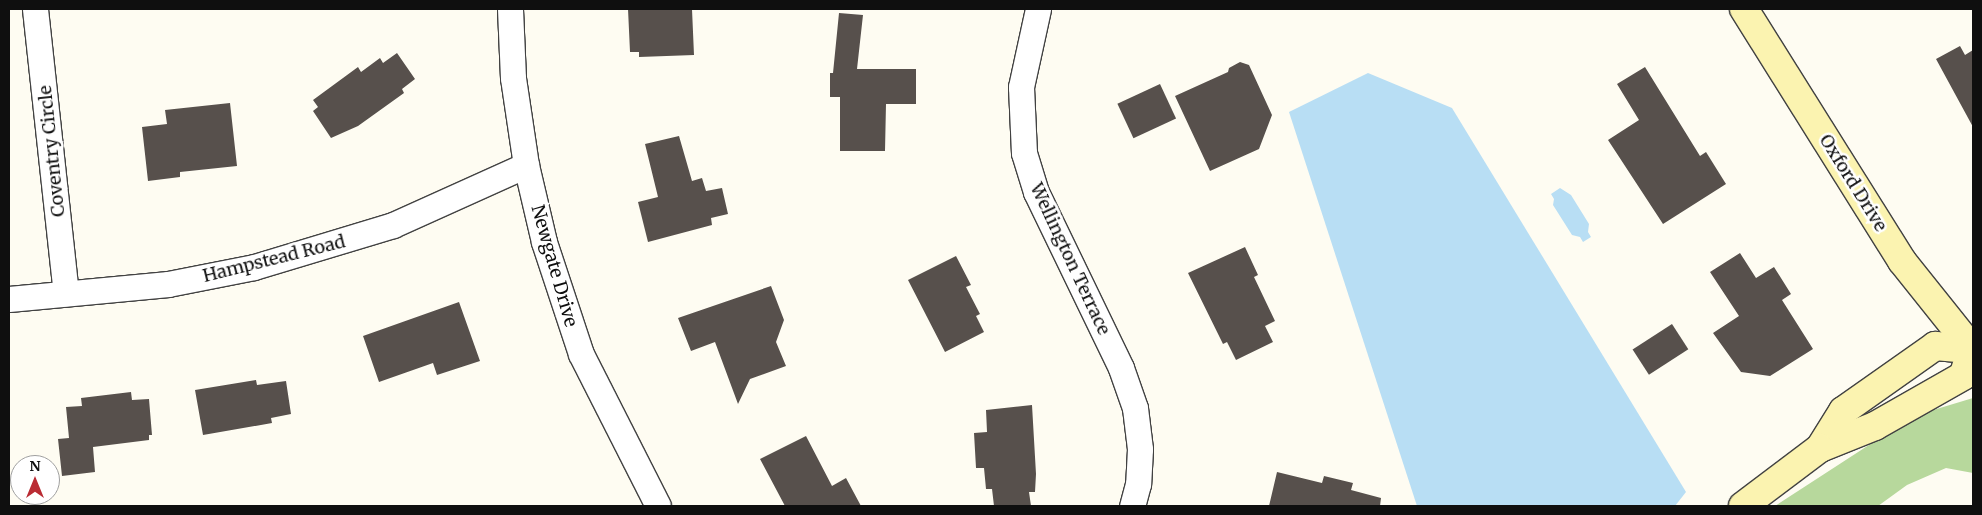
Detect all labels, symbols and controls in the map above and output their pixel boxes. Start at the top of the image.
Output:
street label: Coventry Circle [34,84,70,218]
street label: Oxford Drive [1815,131,1891,235]
street label: Wellington Terrace [1025,180,1115,338]
street label: Newgate Drive [526,202,582,330]
street label: Hampstead Road [201,231,347,287]
north arrow [10,455,60,505]
text: N [29,457,41,475]

